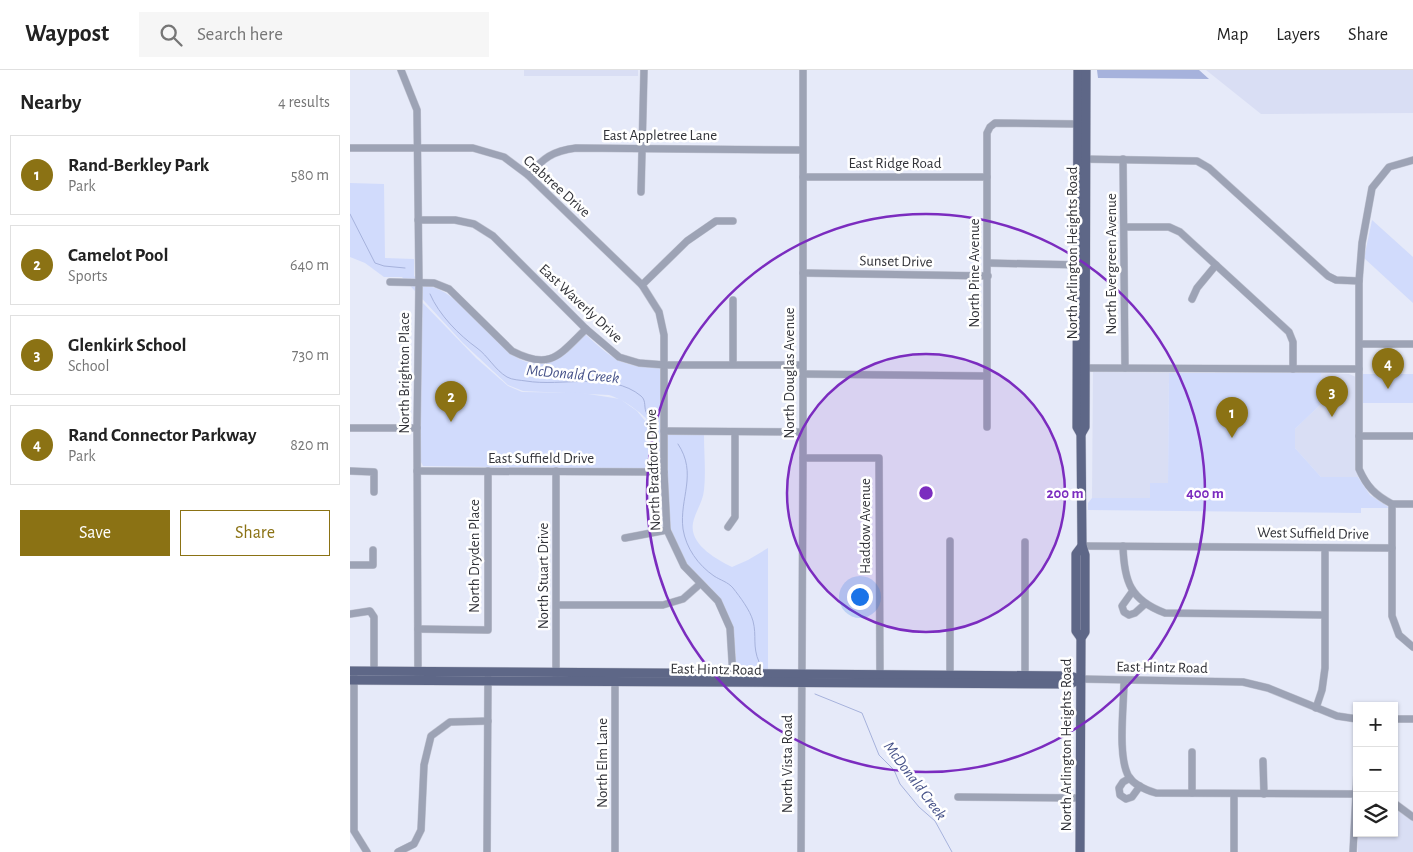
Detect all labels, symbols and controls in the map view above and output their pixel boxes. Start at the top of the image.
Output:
search box [139,12,489,57]
icon: search [157,21,185,49]
text: Waypost [25,22,109,46]
text: Search here [197,25,283,44]
text: Map [1217,26,1248,44]
text: Layers [1276,26,1320,44]
text: Share [1348,26,1388,44]
text: Nearby [20,92,81,113]
text: 4 results [278,94,330,110]
street label: East Appletree Lane [603,128,717,143]
street label: Crabtree Drive [520,153,593,220]
text: Rand-Berkley Park [68,156,209,175]
street label: East Ridge Road [849,156,942,171]
street label: North Arlington Heights Road [1065,166,1080,340]
text: 1 [34,167,40,183]
text: 580 m [291,167,329,183]
text: Park [68,178,96,194]
street label: North Evergreen Avenue [1104,193,1119,335]
street label: North Pine Avenue [967,218,982,328]
text: Camelot Pool [68,246,168,265]
street label: Sunset Drive [859,253,933,270]
text: 2 [33,257,41,273]
text: 640 m [290,257,329,273]
street label: East Waverly Drive [536,261,625,346]
text: Sports [68,268,108,284]
street label: North Douglas Avenue [782,307,797,439]
street label: North Brighton Place [397,312,412,434]
text: Glenkirk School [68,336,187,355]
text: 3 [34,347,40,363]
text: 730 m [292,347,329,363]
pin: 4 [1372,348,1404,389]
text: School [68,358,109,374]
water label: McDonald Creek [526,362,620,386]
pin: 3 [1316,376,1348,417]
pin: 2 [435,381,467,422]
pin: 1 [1216,397,1248,438]
street label: North Bradford Drive [644,409,663,531]
text: Rand Connector Parkway [68,426,257,445]
text: 4 [33,437,41,453]
text: 820 m [290,437,329,453]
text: Park [68,448,96,464]
street label: East Suffield Drive [488,451,594,466]
street label: Haddow Avenue [858,478,873,574]
centre of rings [917,484,935,502]
text: 200 m [1046,486,1084,501]
text: 400 m [1186,486,1224,501]
street label: North Dryden Place [467,499,482,613]
button: Save [20,510,170,556]
button: Share [180,510,330,556]
street label: North Stuart Drive [536,523,551,629]
street label: West Suffield Drive [1257,525,1369,542]
your location [847,584,873,610]
street label: North Arlington Heights Road [1059,658,1074,832]
street label: East Hintz Road [1116,659,1208,676]
street label: East Hintz Road [670,661,762,678]
map controls [1353,702,1398,837]
button: + [1353,702,1398,747]
street label: North Vista Road [780,714,795,813]
street label: North Elm Lane [595,718,610,808]
water label: McDonald Creek [881,739,950,823]
button: − [1353,747,1398,792]
button: layers [1353,792,1398,837]

